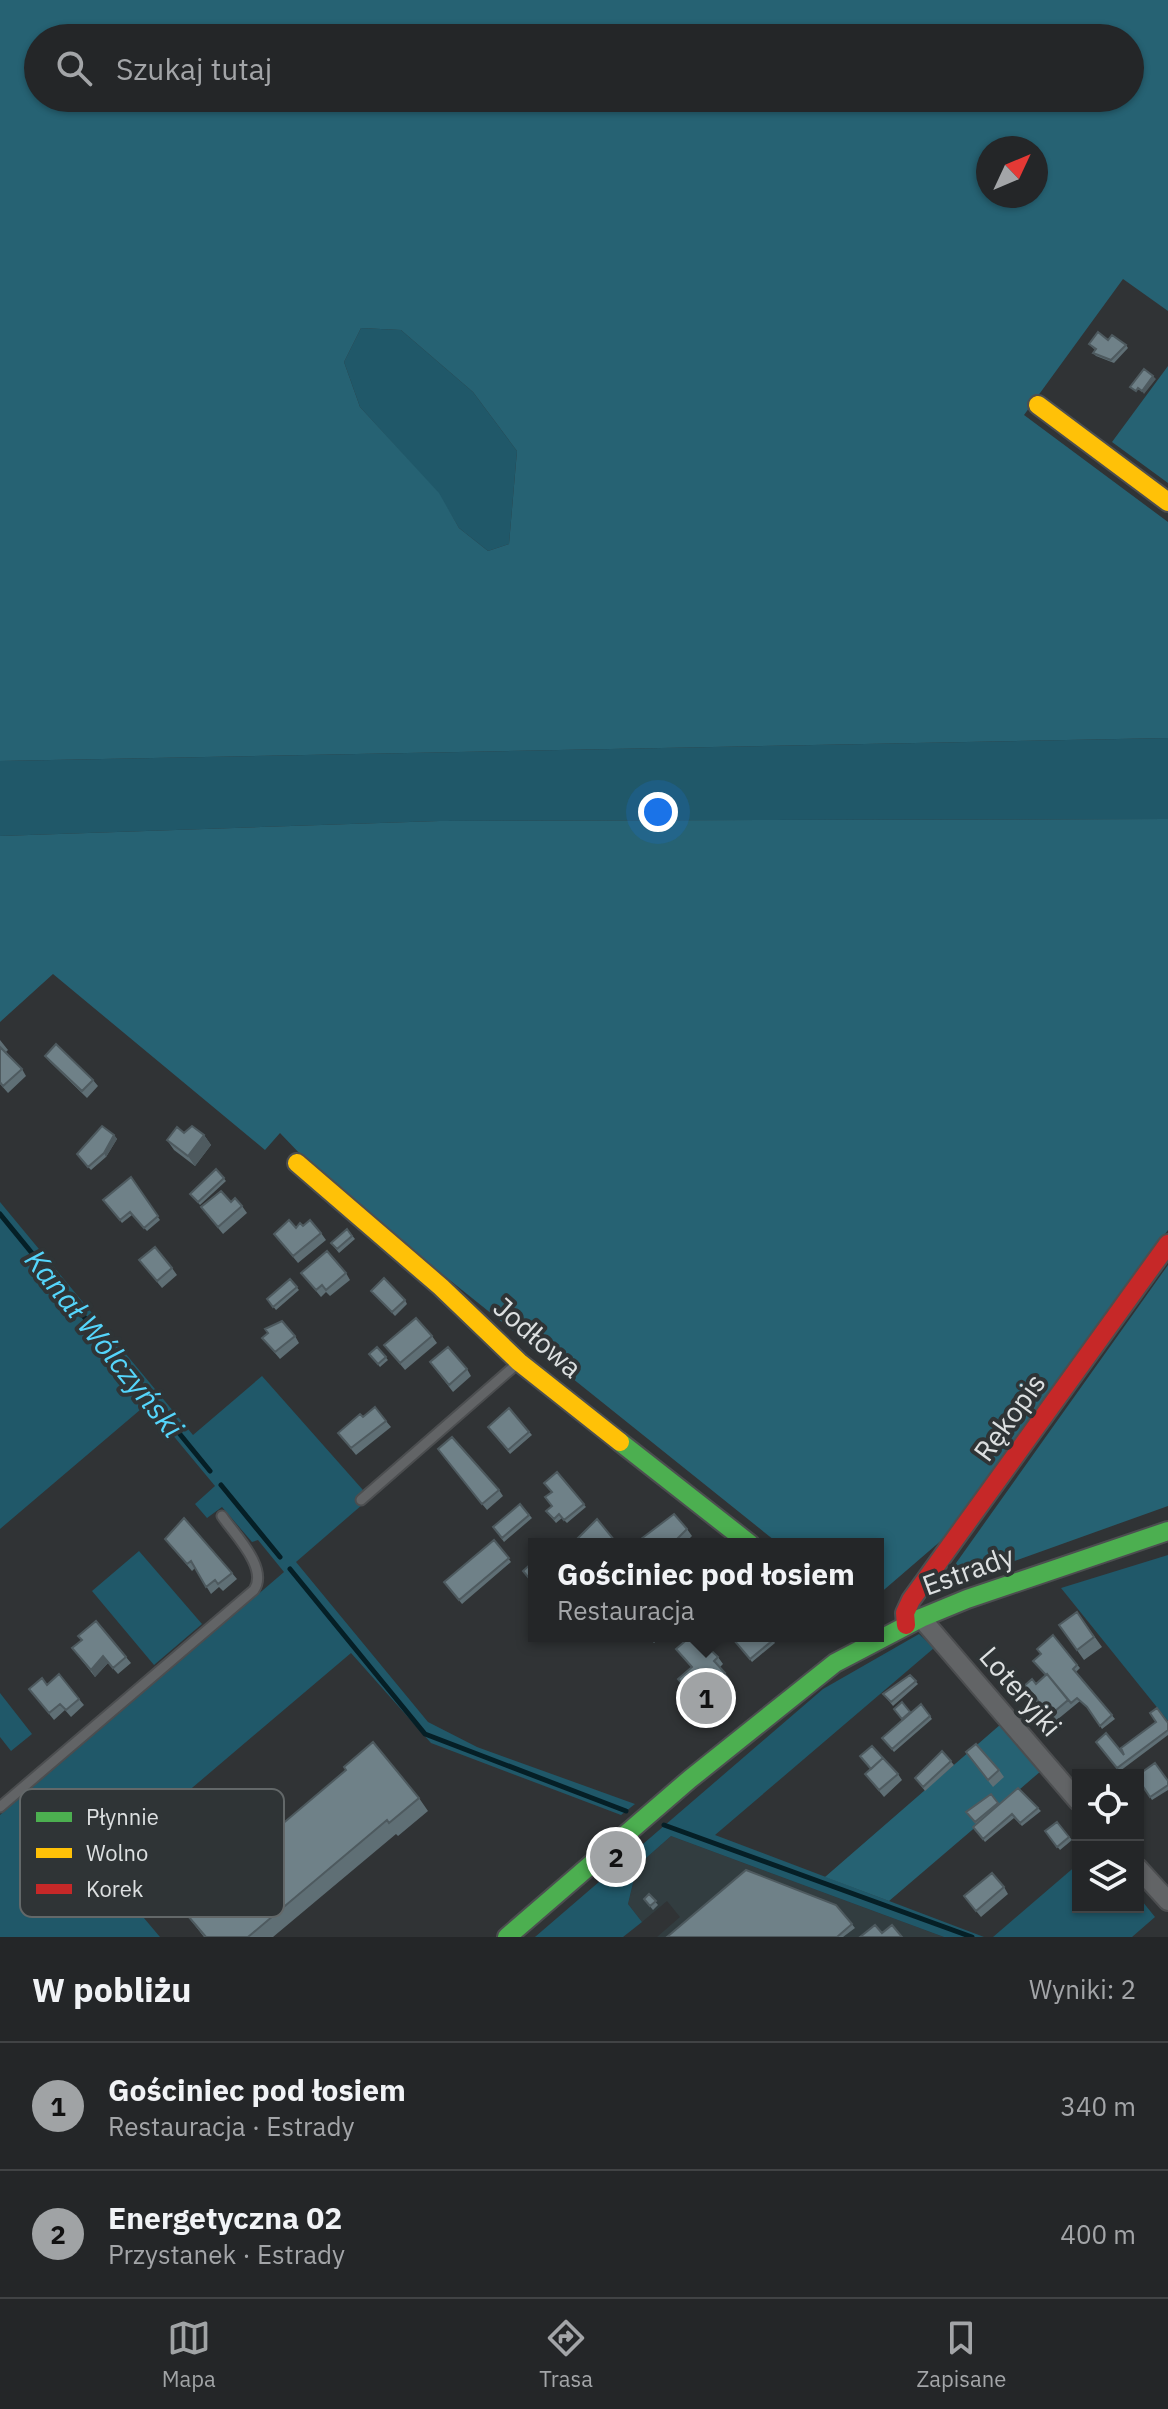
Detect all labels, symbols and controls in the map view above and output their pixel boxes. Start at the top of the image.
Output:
search box [24,24,1144,112]
icon: search [52,46,96,90]
text: Szukaj tutaj [116,49,272,88]
north arrow [976,136,1048,208]
your location [638,792,678,832]
water label: Kanał Wólczyński [17,1241,193,1445]
street label: Jodłowa [486,1288,590,1386]
street label: Rękopis [965,1366,1053,1468]
street label: Estrady [917,1536,1019,1604]
popup [528,1538,884,1642]
text: Gościniec pod łosiem [557,1554,855,1593]
text: Restauracja [557,1593,695,1627]
street label: Loteryjki [972,1638,1070,1744]
pin: 1 [680,1668,732,1728]
map controls [1072,1769,1144,1913]
button: locate [1072,1769,1144,1841]
legend [20,1789,284,1917]
text: Płynnie [86,1802,159,1831]
pin: 2 [590,1827,642,1887]
text: Wolno [86,1838,148,1867]
button: layers [1072,1841,1144,1913]
text: Korek [86,1874,144,1903]
text: W pobliżu [32,1967,192,2011]
text: Wyniki: 2 [1029,1972,1136,2006]
text: Gościniec pod łosiem [108,2070,406,2109]
text: 1 [50,2089,66,2123]
text: 340 m [1060,2089,1136,2123]
text: Restauracja · Estrady [108,2109,354,2143]
text: Energetyczna 02 [108,2198,342,2237]
text: 2 [50,2217,66,2251]
text: 400 m [1060,2217,1136,2251]
text: Przystanek · Estrady [108,2237,345,2271]
tab: Mapa [162,2316,216,2393]
tab: Trasa [539,2316,593,2393]
tab: Zapisane [916,2316,1006,2393]

